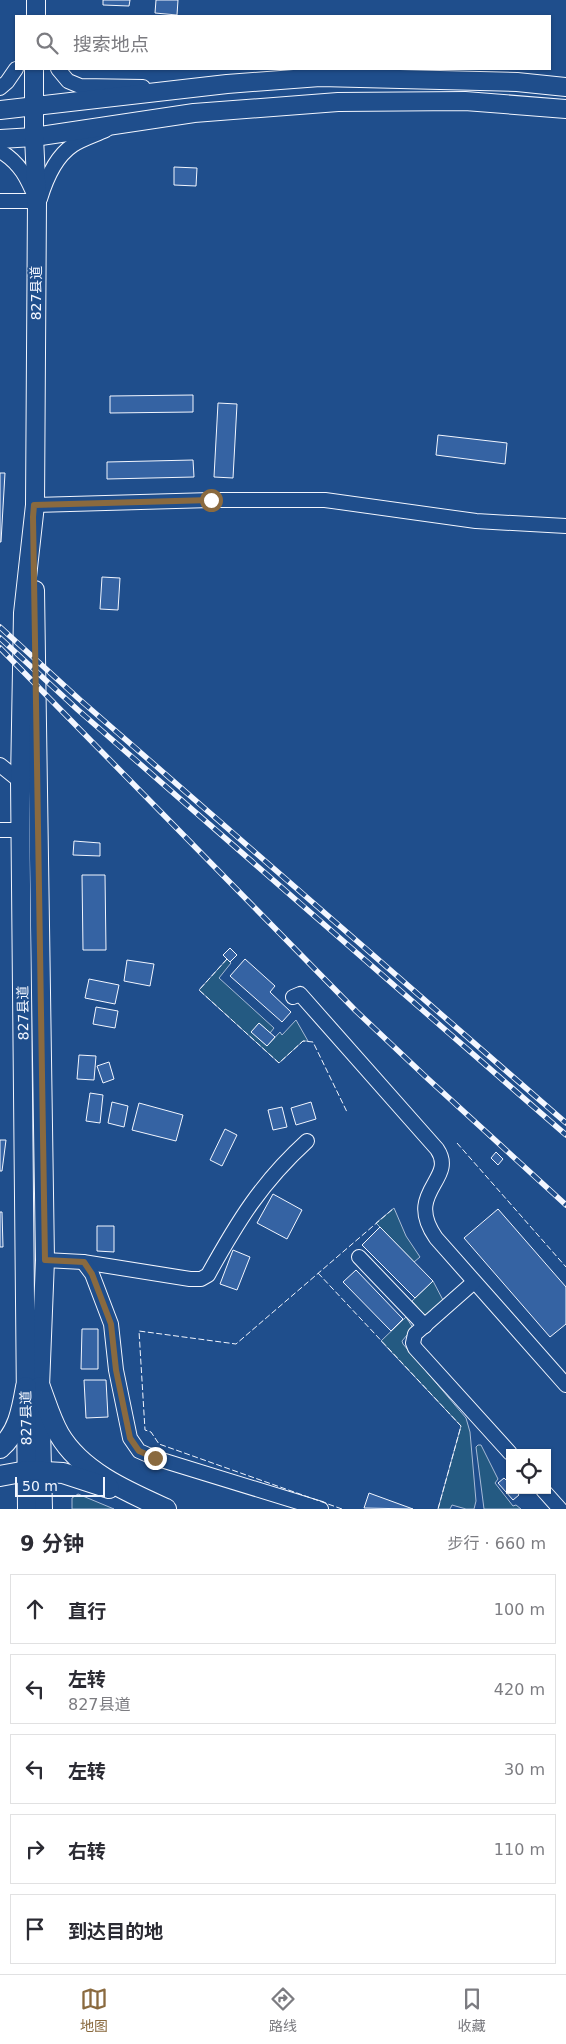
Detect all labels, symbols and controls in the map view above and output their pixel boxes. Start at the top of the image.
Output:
search box [15,15,551,70]
icon: search [33,29,61,57]
text: 搜索地点 [73,33,149,55]
street label: 827县道 [28,266,44,320]
route start [200,489,223,512]
street label: 827县道 [15,985,31,1041]
street label: 827县道 [18,1390,34,1446]
route end [144,1447,167,1470]
map controls [506,1449,551,1494]
button: locate [506,1449,551,1494]
scale bar [15,1474,105,1497]
text: 50 m [22,1478,58,1494]
text: 9 分钟 [20,1532,84,1556]
text: 步行 · 660 m [448,1534,546,1553]
icon: ahead [21,1595,49,1623]
text: 直行 [68,1600,106,1622]
text: 100 m [494,1600,545,1619]
text: 左转 [68,1668,106,1690]
icon: left [21,1675,49,1703]
text: 420 m [494,1680,545,1699]
text: 827县道 [68,1695,131,1714]
icon: left [21,1755,49,1783]
text: 左转 [68,1760,106,1782]
text: 30 m [504,1760,545,1779]
icon: right [21,1835,49,1863]
text: 右转 [68,1840,106,1862]
text: 110 m [494,1840,545,1859]
icon: arrive [21,1915,49,1943]
text: 到达目的地 [68,1920,163,1942]
tab: 地图 [80,1985,108,2035]
tab: 路线 [269,1985,297,2035]
tab: 收藏 [458,1985,486,2035]

